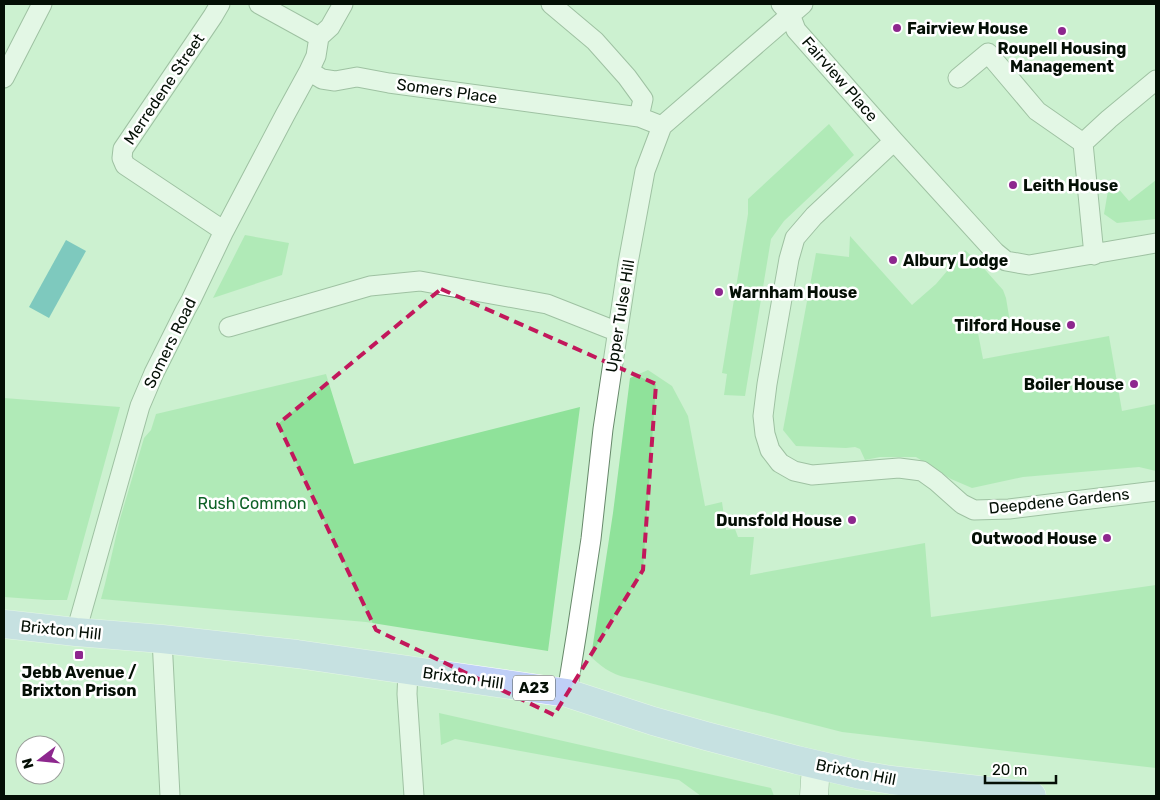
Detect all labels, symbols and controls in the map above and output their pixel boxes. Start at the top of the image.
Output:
place label: Fairview House [907,19,1028,38]
marker: Fairview House [891,22,903,34]
marker: Roupell Housing Management [1056,25,1068,37]
street label: Merredene Street [120,30,208,148]
street label: Fairview Place [798,33,882,125]
place label: Roupell Housing Management [998,39,1126,76]
street label: Somers Place [396,75,499,107]
place label: Leith House [1023,176,1118,195]
marker: Leith House [1007,179,1019,191]
place label: Albury Lodge [903,251,1008,270]
marker: Albury Lodge [887,254,899,266]
street label: Upper Tulse Hill [602,258,638,374]
place label: Warnham House [729,283,857,302]
marker: Warnham House [713,286,725,298]
street label: Somers Road [140,295,200,391]
place label: Tilford House [954,316,1061,335]
marker: Tilford House [1065,319,1077,331]
place label: Boiler House [1024,375,1124,394]
marker: Boiler House [1128,378,1140,390]
street label: Deepdene Gardens [988,484,1130,518]
park label: Rush Common [197,494,307,513]
place label: Dunsfold House [716,511,842,530]
marker: Dunsfold House [846,514,858,526]
place label: Outwood House [971,529,1097,548]
marker: Outwood House [1101,532,1113,544]
street label: Brixton Hill [20,616,102,644]
marker: Jebb Avenue / Brixton Prison [73,649,85,661]
place label: Jebb Avenue / Brixton Prison [21,663,137,700]
street label: Brixton Hill [421,663,505,693]
road number: A23 [513,676,555,700]
north arrow [15,735,65,785]
scale bar [985,752,1056,784]
street label: Brixton Hill [814,755,898,789]
text: N [18,756,38,771]
text: 20 m [992,761,1027,779]

